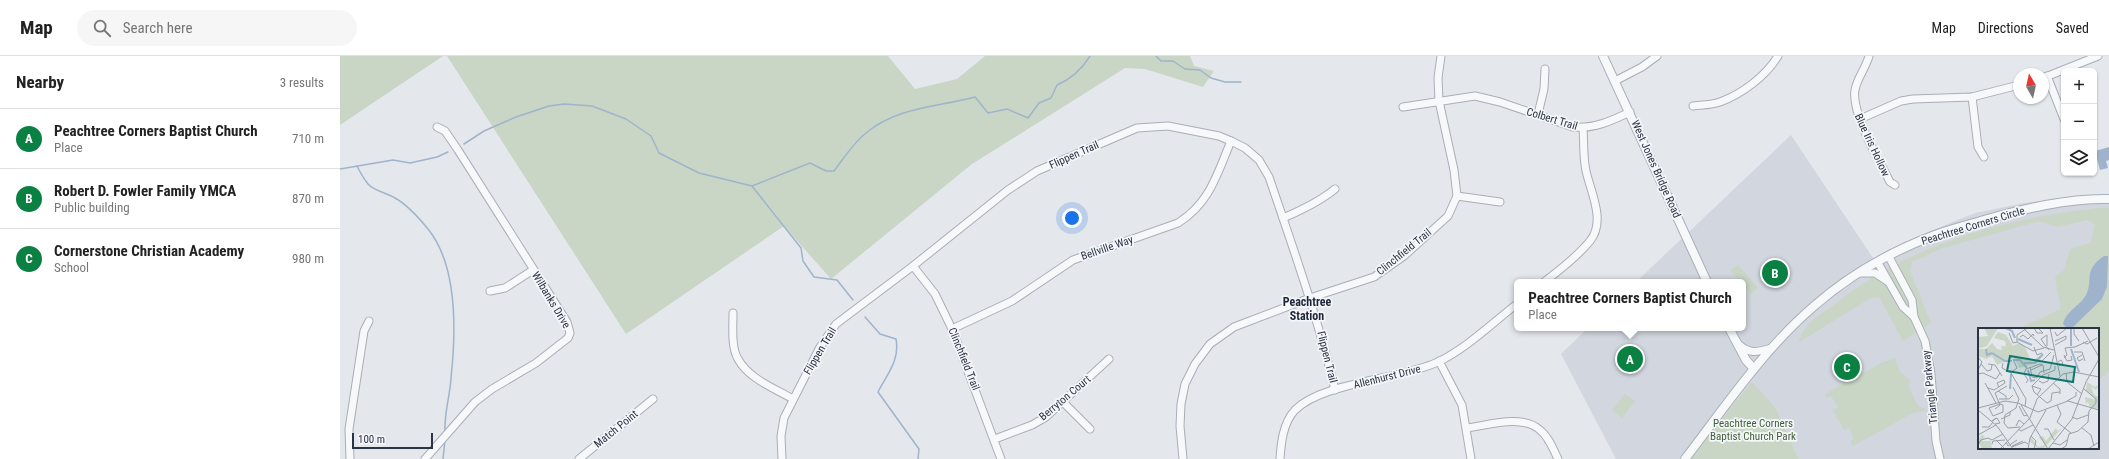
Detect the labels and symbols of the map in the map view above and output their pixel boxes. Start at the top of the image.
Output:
north arrow [2013,68,2049,104]
street label: Colbert Trail [1525,105,1579,133]
street label: Blue Iris Hollow [1852,112,1892,178]
street label: West Jones Bridge Road [1629,118,1683,220]
street label: Flippen Trail [1047,138,1101,172]
street label: Peachtree Corners Circle [1920,204,2026,248]
your location [1062,208,1082,228]
street label: Clinchfield Trail [1374,226,1434,278]
street label: Bellville Way [1079,233,1135,263]
pin: B [1762,258,1788,288]
street label: Wilbanks Drive [529,269,573,331]
district label: Peachtree Station [1283,295,1332,323]
street label: Flippen Trail [801,325,839,377]
street label: Clinchfield Trail [945,326,983,392]
inset map [1978,328,2099,449]
street label: Flippen Trail [1314,330,1340,384]
pin: A [1617,344,1643,374]
street label: Triangle Parkway [1920,349,1940,424]
pin: C [1834,352,1860,382]
street label: Allenhurst Drive [1352,362,1422,392]
street label: Berryton Court [1037,373,1093,423]
street label: Match Point [592,407,640,451]
park label: Peachtree Corners Baptist Church Park [1710,417,1796,443]
scale bar [352,431,433,450]

